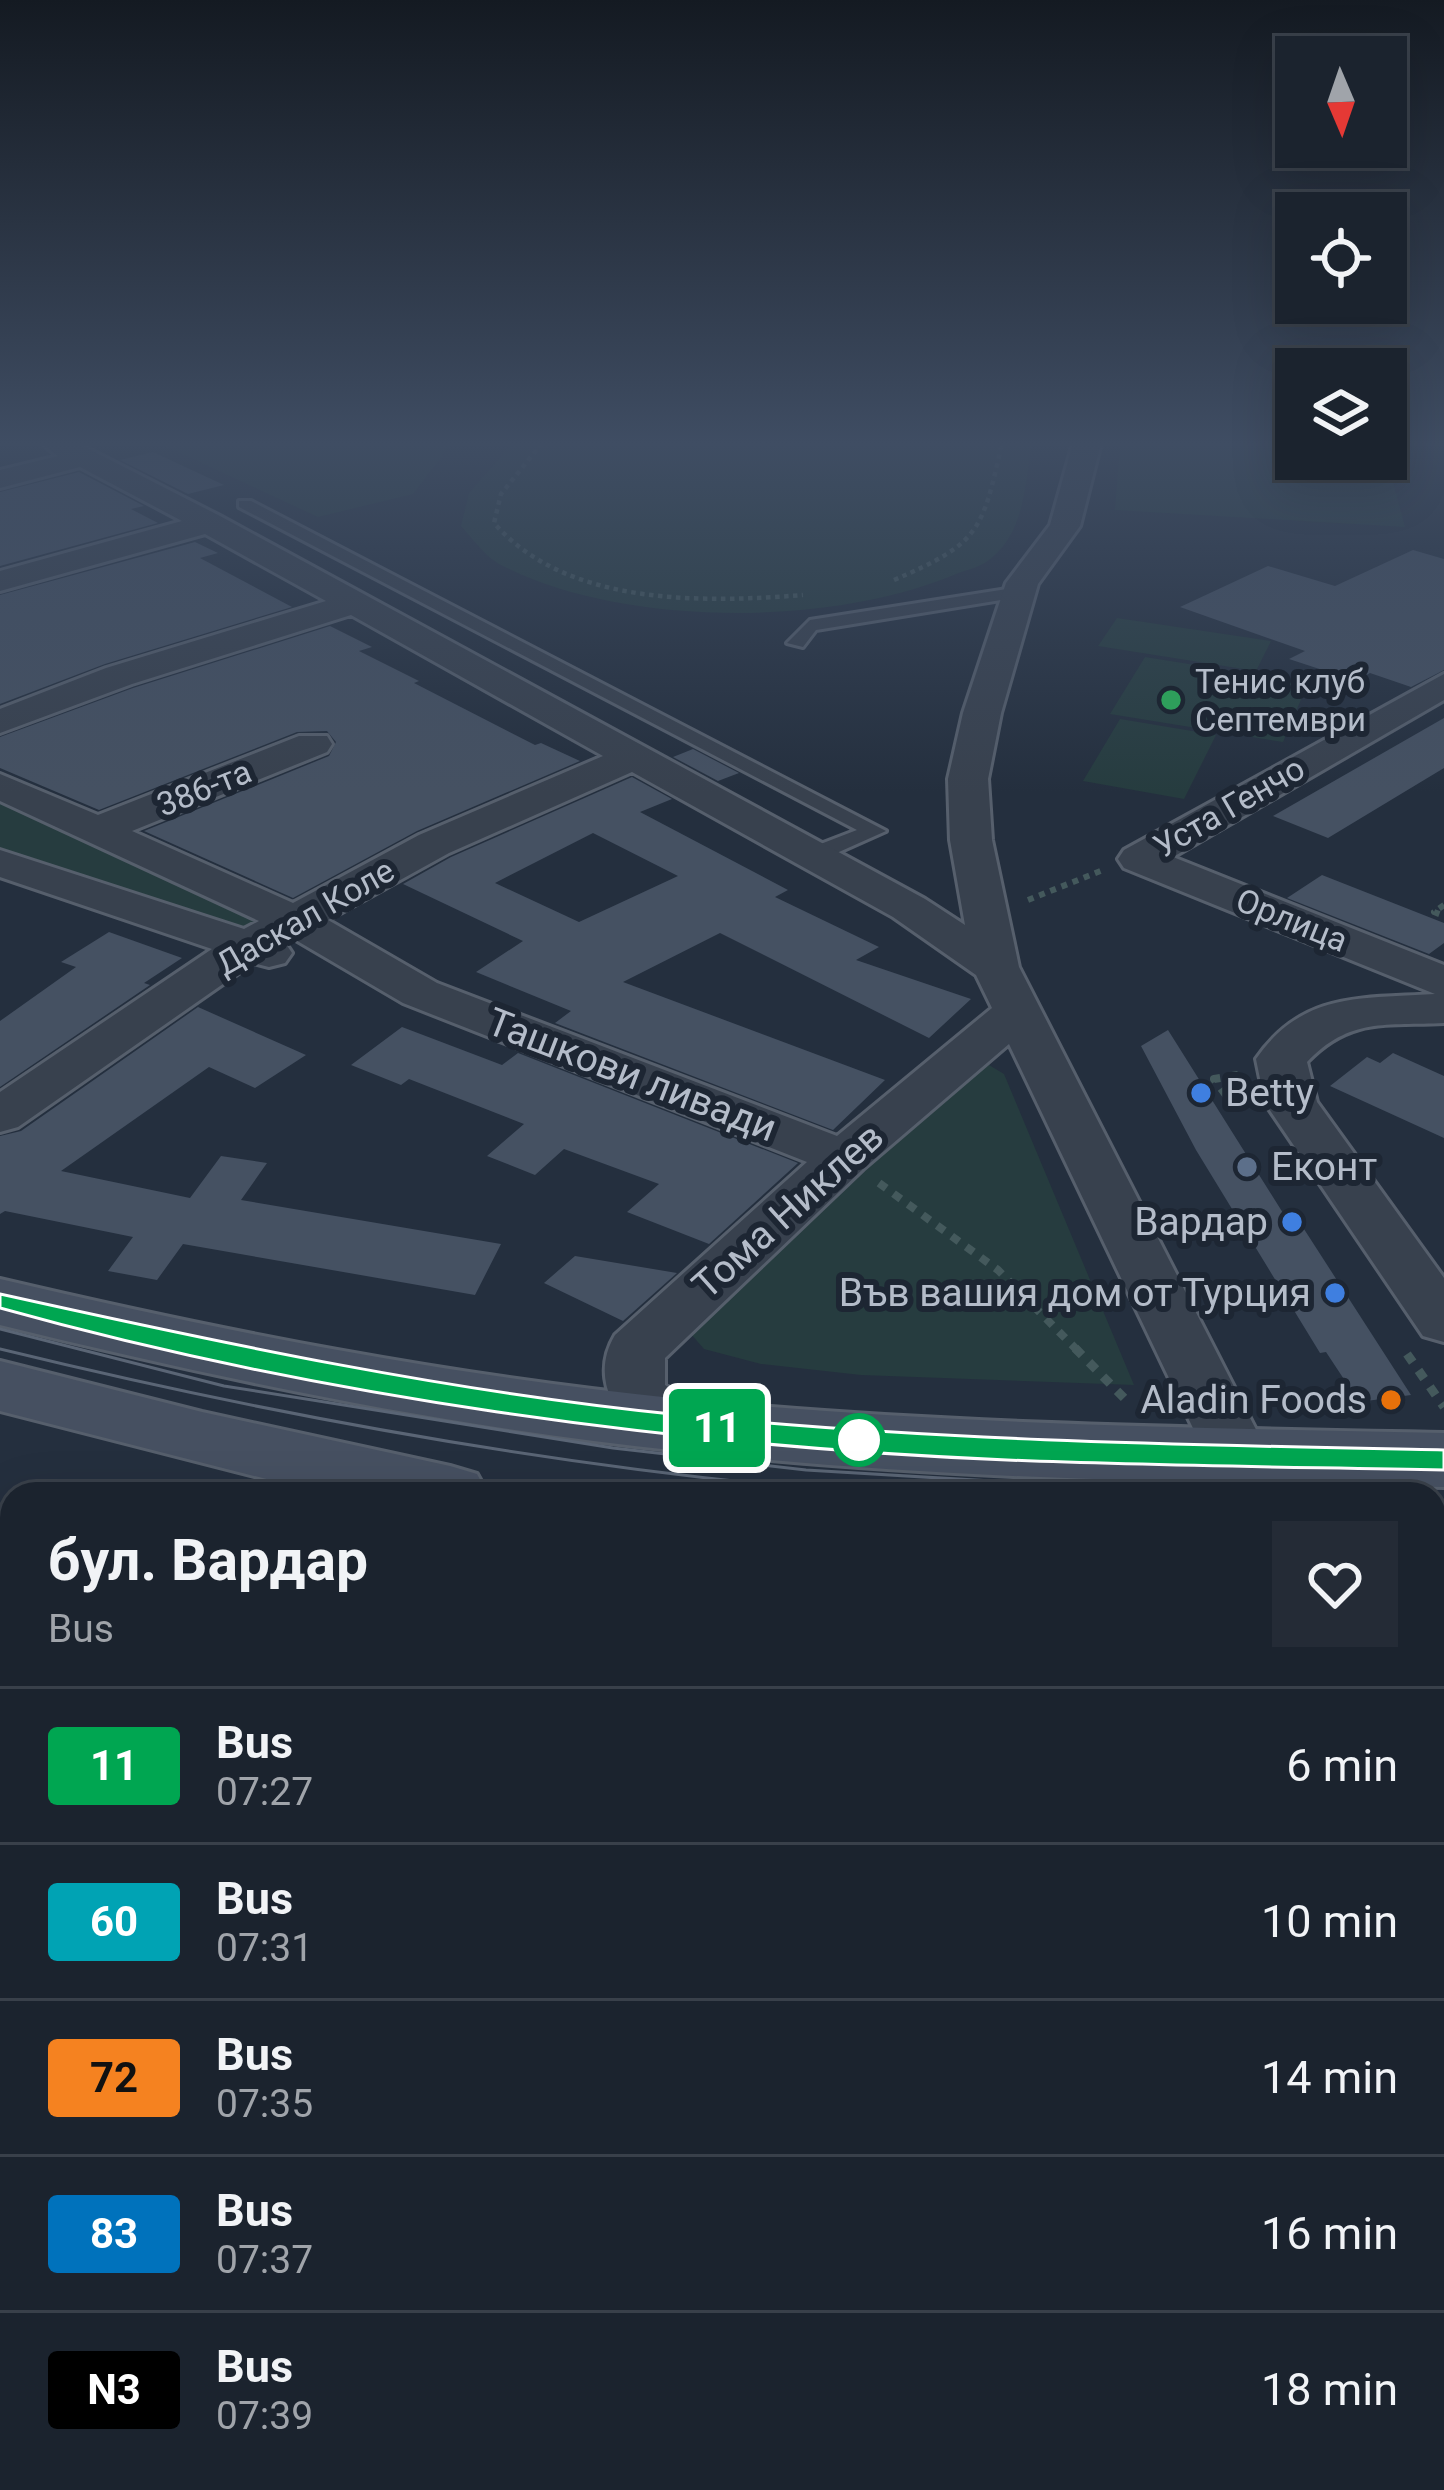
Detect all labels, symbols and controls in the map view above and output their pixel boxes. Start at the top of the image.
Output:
north arrow [1275,36,1407,168]
map controls [1275,36,1407,480]
button: locate [1275,192,1407,324]
button: layers [1275,348,1407,480]
place label: Тенис клуб Септември [1195,662,1366,739]
marker: Тенис клуб Септември [1158,687,1184,713]
street label: Уста Генчо [1147,748,1311,866]
street label: 386-та [151,752,257,824]
street label: Даскал Коле [209,850,401,984]
street label: Орлица [1231,880,1353,960]
street label: Ташкови ливади [481,999,783,1151]
place label: Betty [1225,1070,1314,1116]
marker: Betty [1188,1080,1214,1106]
street label: Тома Никлев [683,1113,893,1309]
place label: Еконт [1271,1144,1377,1190]
marker: Еконт [1234,1154,1260,1180]
place label: Вардар [1134,1199,1268,1245]
marker: Вардар [1279,1209,1305,1235]
place label: Във вашия дом от Турция [839,1270,1311,1316]
marker: Във вашия дом от Турция [1322,1280,1348,1306]
place label: Aladin Foods [1140,1377,1367,1423]
marker: Aladin Foods [1378,1387,1404,1413]
line badge: 11 [663,1389,771,1467]
text: 11 [693,1403,741,1452]
unlabelled marker [834,1415,884,1465]
button: heart [1272,1521,1398,1647]
text: бул. Вардар [48,1527,368,1594]
text: Bus [48,1606,114,1652]
text: Bus [216,1716,293,1769]
text: 6 min [1286,1739,1398,1792]
text: 11 [90,1741,138,1790]
text: 07:27 [216,1769,313,1815]
text: Bus [216,1872,293,1925]
text: 10 min [1261,1895,1398,1948]
text: 60 [90,1897,138,1946]
text: 07:31 [216,1925,313,1971]
text: Bus [216,2028,293,2081]
text: 14 min [1261,2051,1398,2104]
text: 72 [90,2053,138,2102]
text: 07:35 [216,2081,313,2127]
text: Bus [216,2184,293,2237]
text: 16 min [1261,2207,1398,2260]
text: 83 [90,2209,138,2258]
text: 07:37 [216,2237,313,2283]
text: Bus [216,2340,293,2393]
text: 18 min [1261,2363,1398,2416]
text: N3 [87,2365,141,2414]
text: 07:39 [216,2393,313,2439]

